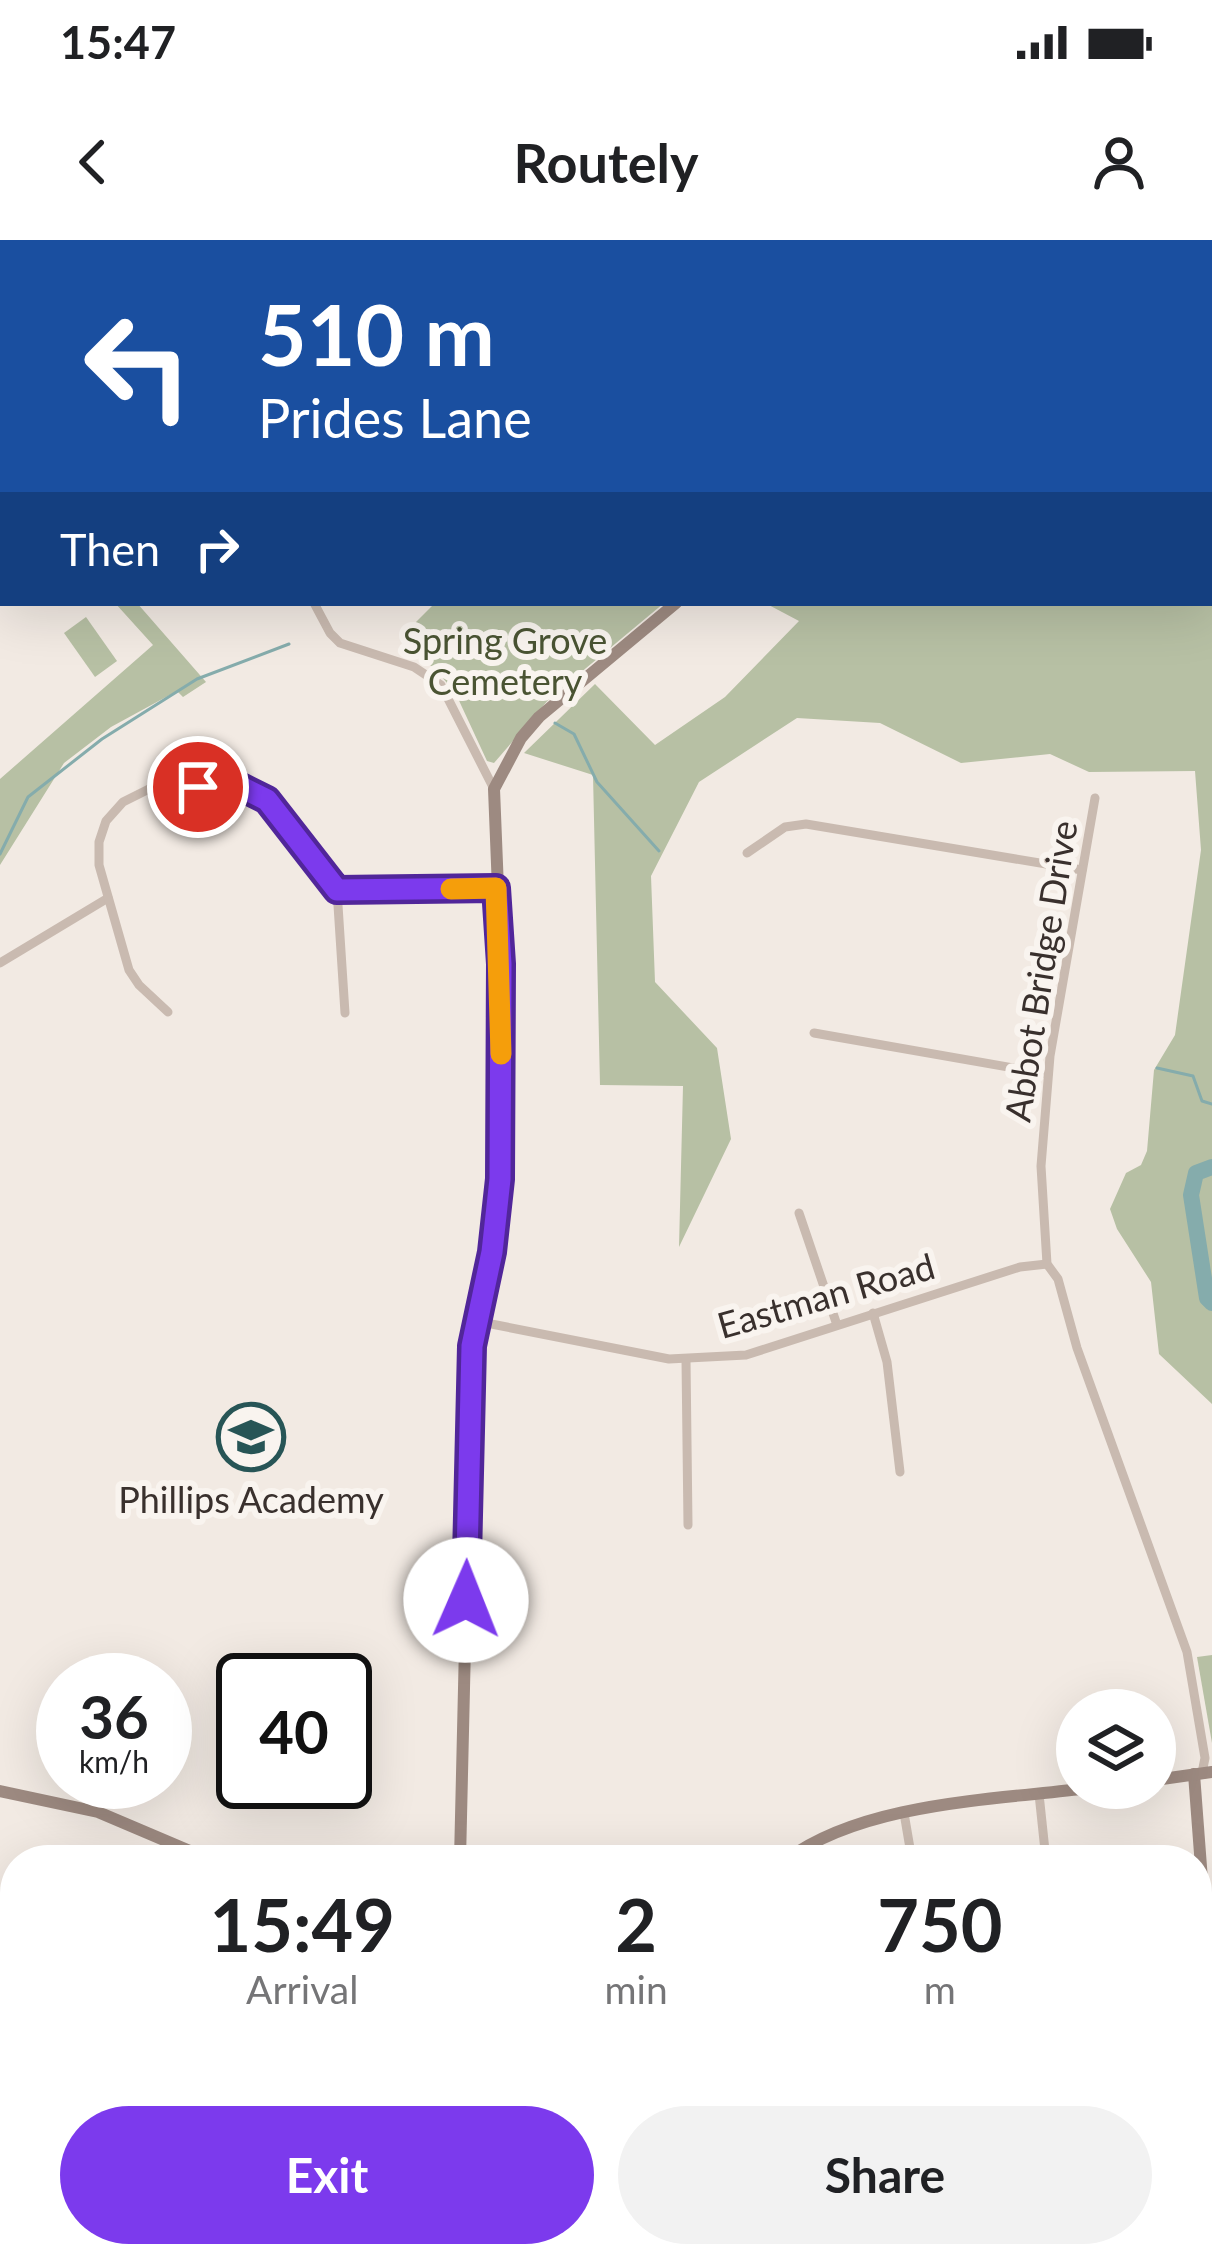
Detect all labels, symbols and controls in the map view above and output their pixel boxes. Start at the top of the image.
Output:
text: 15:47 [60,15,176,69]
icon: back [60,129,126,195]
icon: person [1086,129,1152,195]
text: Routely [513,130,699,195]
text: 510 m [258,283,495,384]
icon: left [60,288,216,444]
text: Prides Lane [258,385,532,450]
icon: right [184,516,250,582]
text: Then [60,522,160,576]
park label: Spring Grove Cemetery [403,618,607,703]
pin [147,736,249,838]
icon: arrive [165,754,231,820]
street label: Abbot Bridge Drive [994,817,1086,1124]
street label: Eastman Road [712,1243,939,1347]
school or university icon: Phillips Academy [216,1402,286,1472]
place label: Phillips Academy [118,1477,384,1521]
position arrow [403,1537,529,1663]
speed limit sign: 40 [216,1653,372,1809]
text: 36 [79,1680,149,1752]
map controls [1056,1689,1176,1809]
button: layers [1056,1689,1176,1809]
text: km/h [79,1743,149,1779]
text: 15:49 [209,1881,395,1967]
text: 2 [615,1881,657,1967]
text: 750 [877,1881,1002,1967]
text: Arrival [246,1966,358,2012]
text: min [605,1966,668,2012]
text: m [924,1966,956,2012]
button: Exit [60,2106,594,2244]
button: Share [618,2106,1152,2244]

